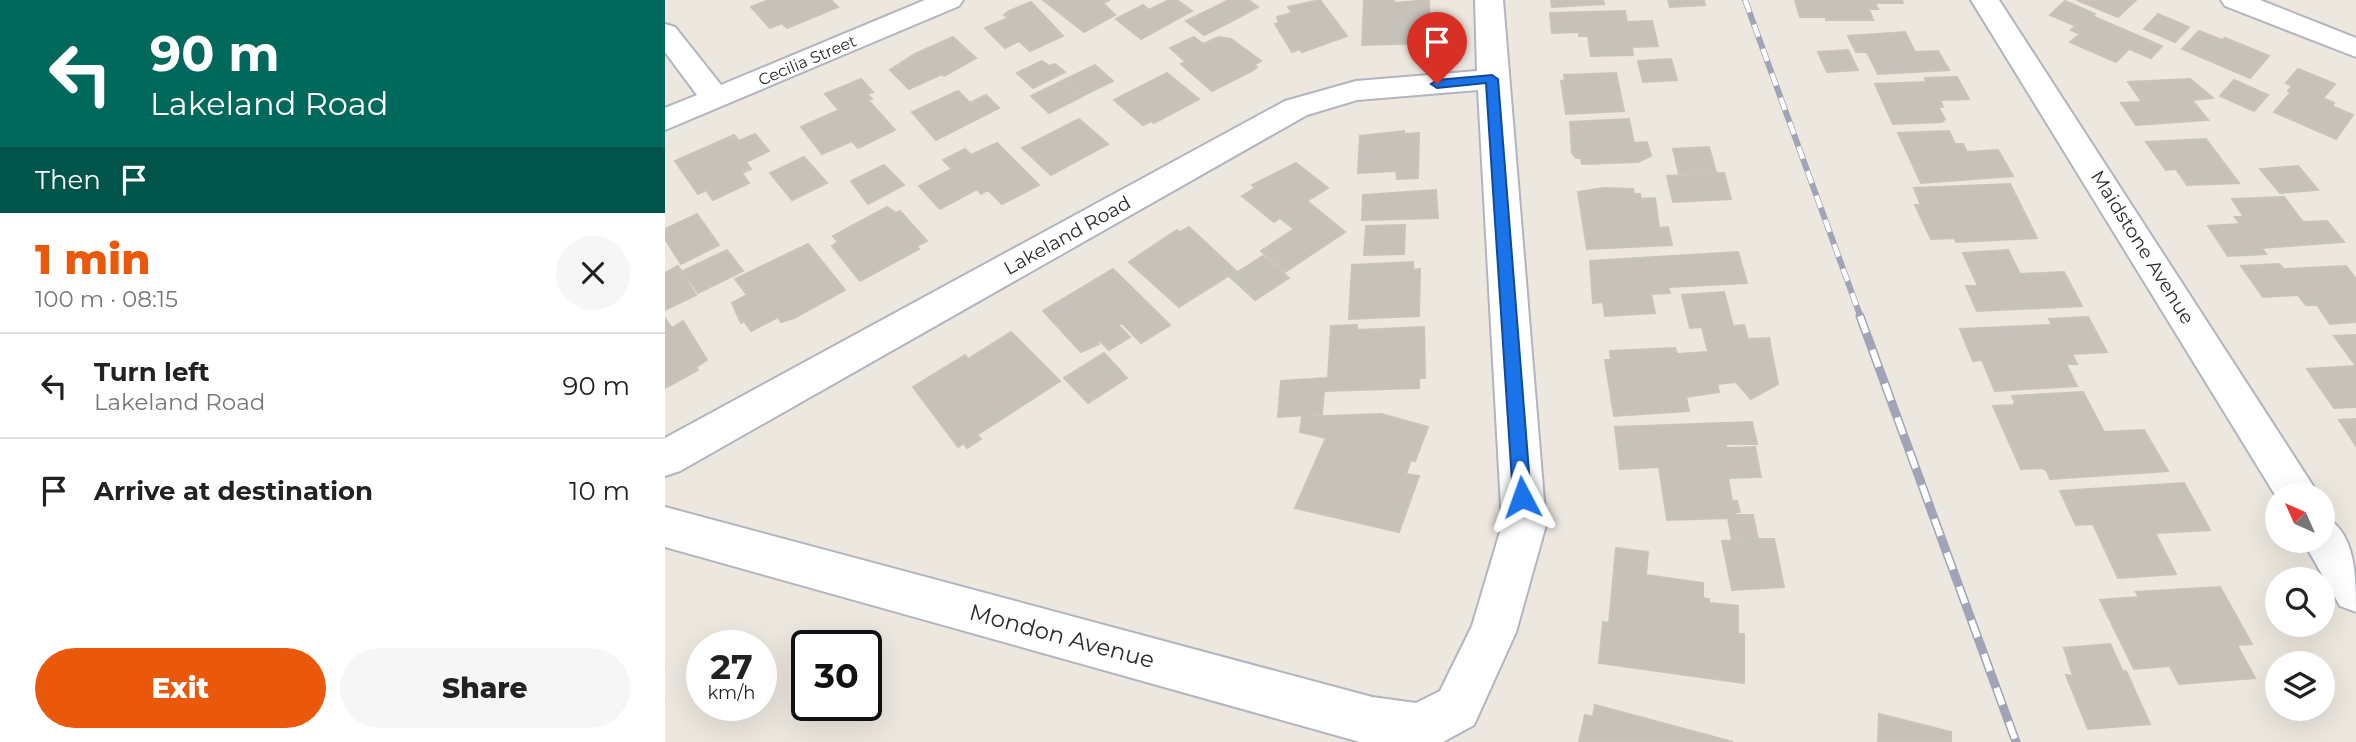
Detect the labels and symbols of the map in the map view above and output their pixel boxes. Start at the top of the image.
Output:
pin [1407,12.0,1467,84]
street label: Cecilia Street [755,31,859,90]
street label: Maidstone Avenue [2086,166,2199,328]
street label: Lakeland Road [1000,191,1135,280]
position arrow [1485,460,1559,534]
north arrow [2265,483,2335,553]
street label: Mondon Avenue [966,598,1158,674]
speed limit sign: 30 [791,630,882,721]

